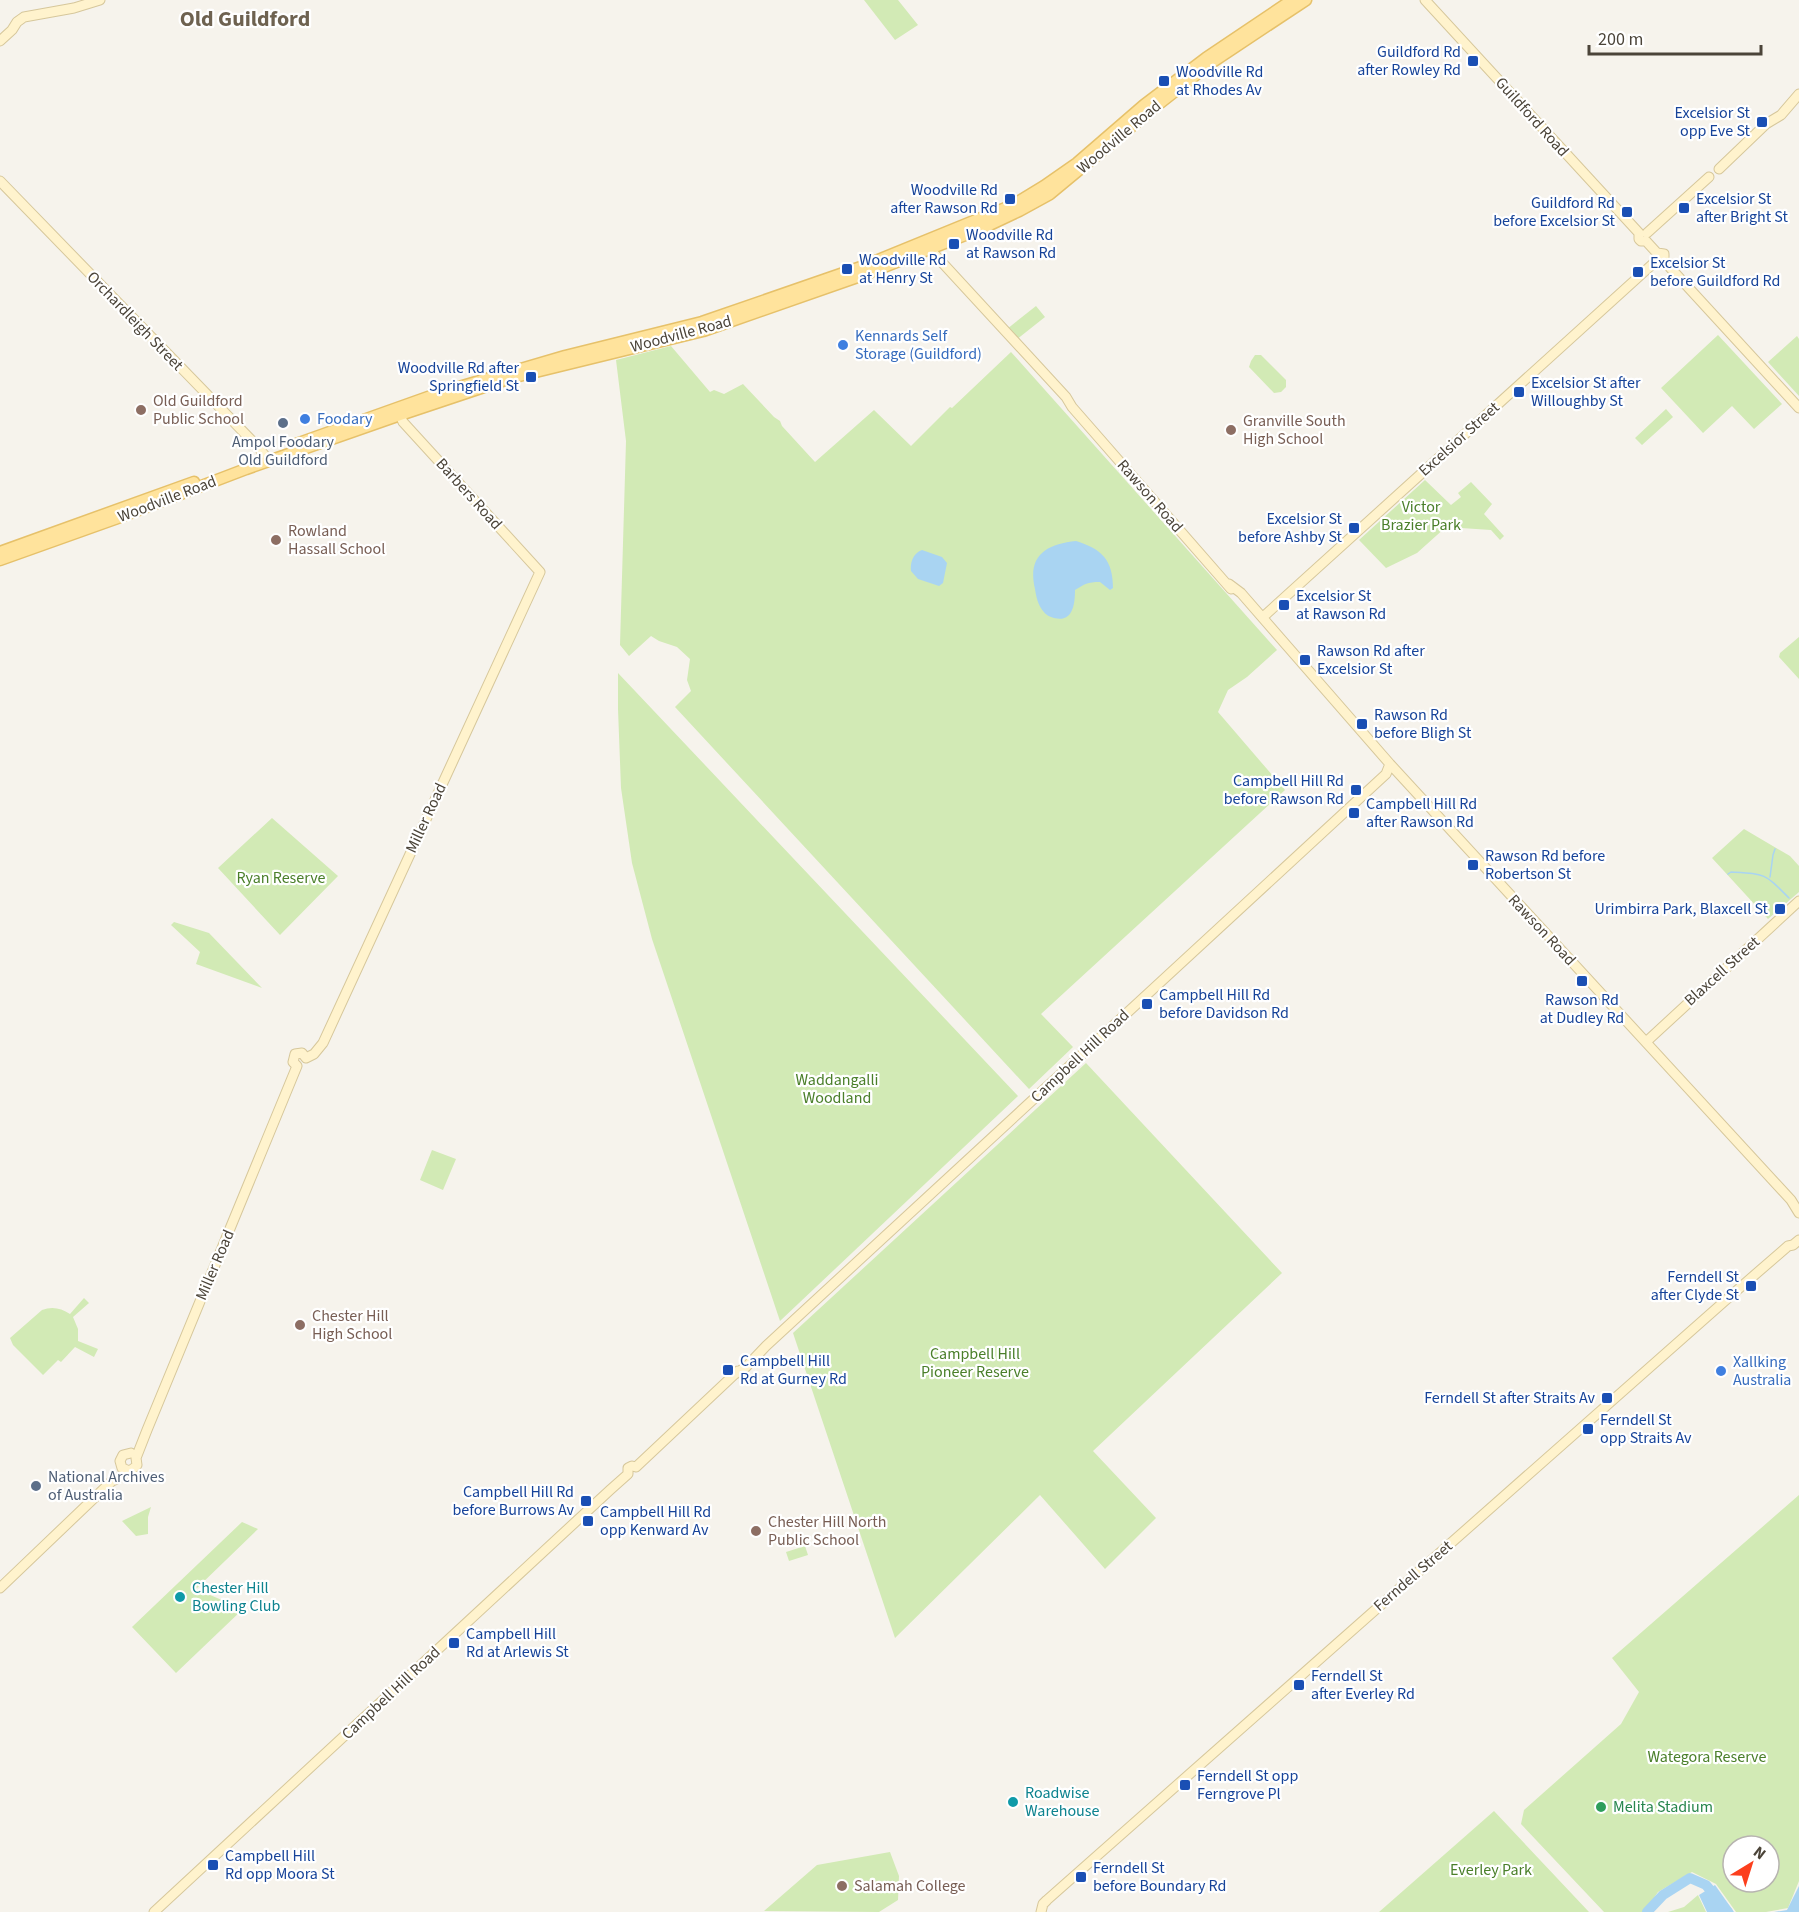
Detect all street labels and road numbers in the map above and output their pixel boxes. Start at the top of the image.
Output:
street label: Guildford Road [1490,72,1574,162]
street label: Woodville Road [1072,95,1166,179]
street label: Orchardleigh Street [82,266,189,376]
street label: Woodville Road [628,310,734,358]
street label: Excelsior Street [1414,396,1505,481]
street label: Barbers Road [431,453,507,535]
street label: Rawson Road [1112,455,1188,537]
street label: Woodville Road [115,470,219,528]
street label: Miller Road [400,779,452,857]
street label: Rawson Road [1503,889,1581,971]
street label: Blaxcell Street [1679,931,1765,1011]
street label: Campbell Hill Road [1026,1004,1134,1108]
street label: Miller Road [190,1226,240,1304]
street label: Ferndell Street [1369,1535,1458,1617]
street label: Campbell Hill Road [337,1641,445,1745]

